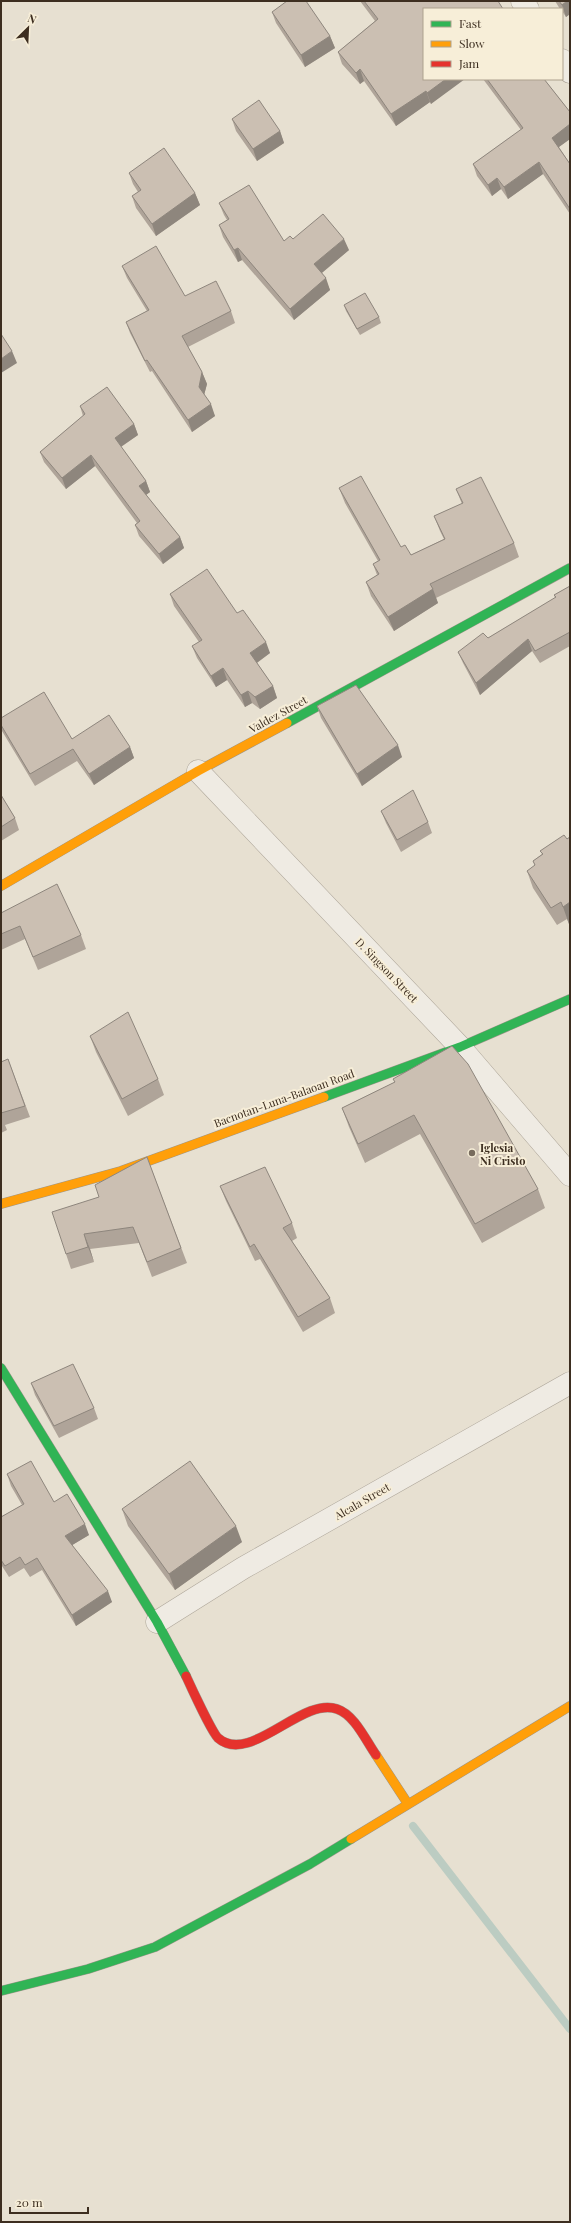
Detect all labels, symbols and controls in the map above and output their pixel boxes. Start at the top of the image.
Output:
north arrow [8,8,48,48]
legend [423,8,563,80]
text: N [26,10,39,27]
text: Fast [459,15,482,31]
text: Slow [459,35,485,51]
text: Jam [458,55,480,71]
street label: Valdez Street [245,692,310,737]
street label: D. Singson Street [352,934,422,1006]
street label: Bacnotan-Luna-Balaoan Road [212,1065,357,1130]
place label: Iglesia Ni Cristo [480,1140,525,1168]
marker: Iglesia Ni Cristo [467,1148,477,1158]
street label: Alcala Street [331,1479,392,1523]
scale bar [10,2189,88,2215]
text: 20 m [16,2194,43,2210]

